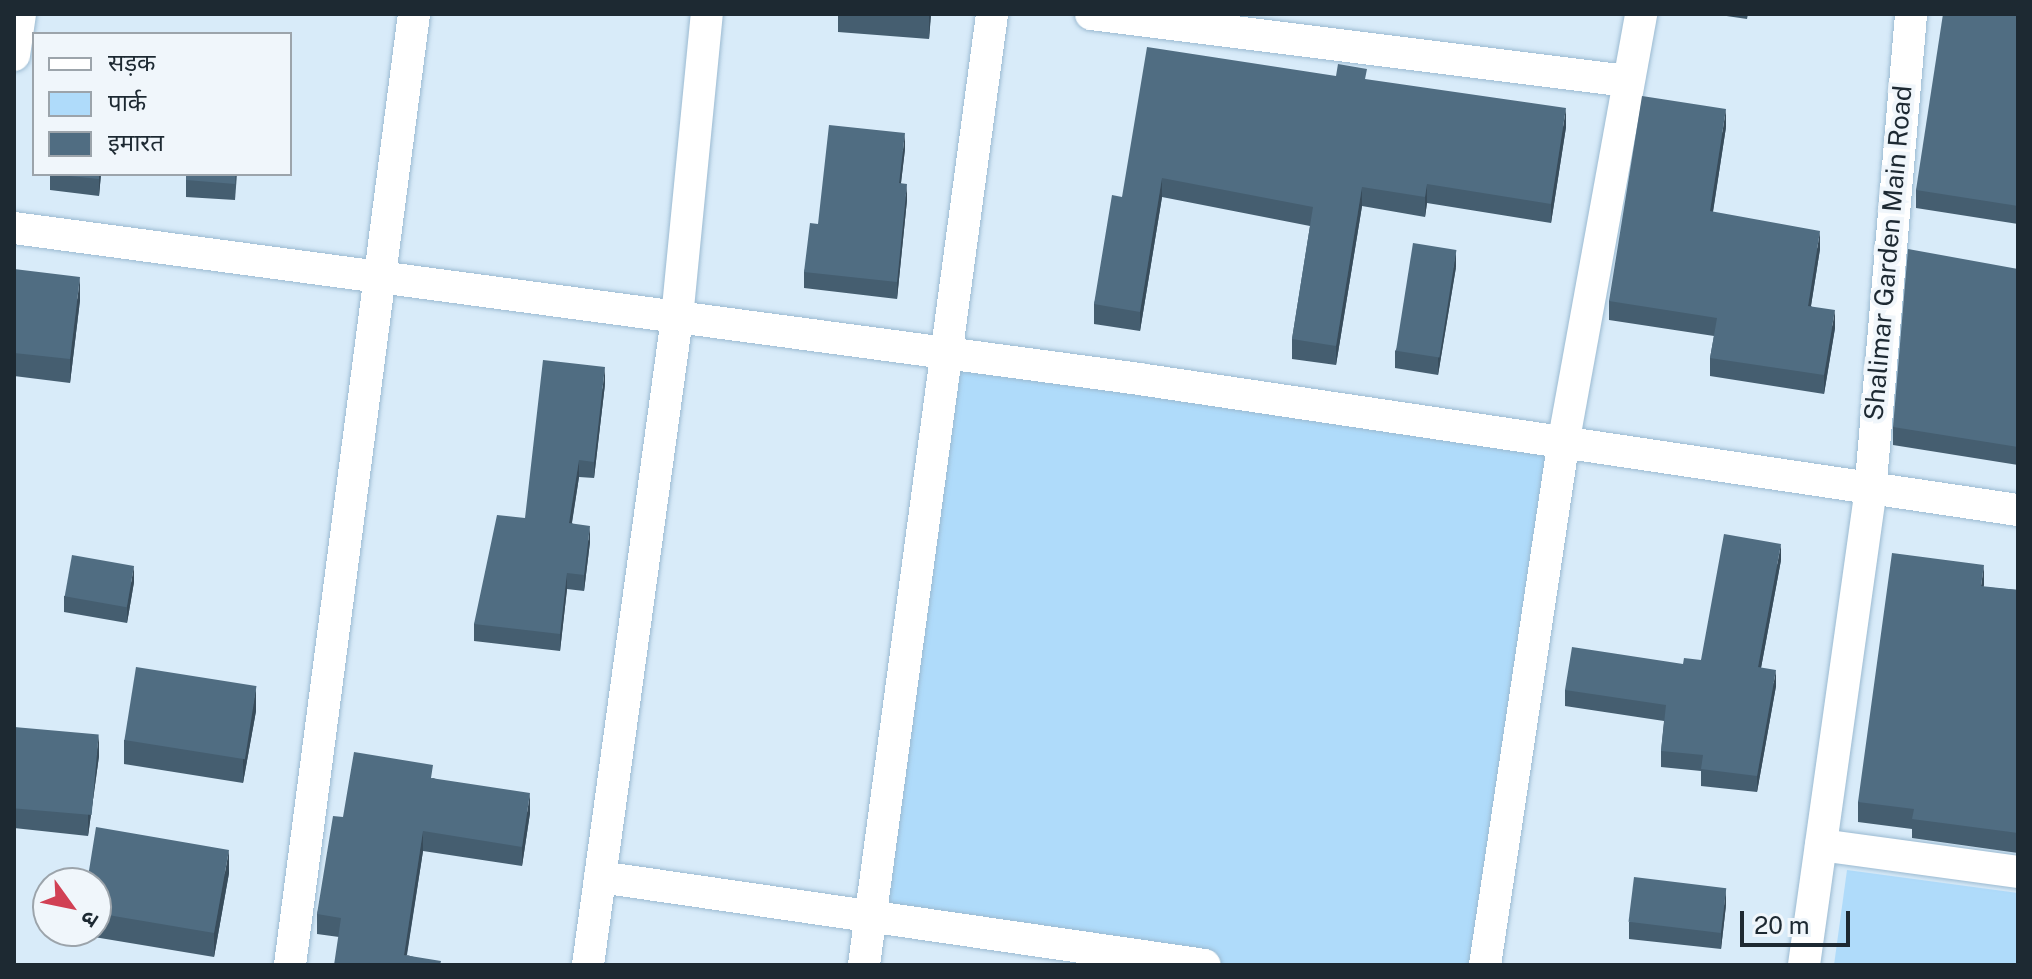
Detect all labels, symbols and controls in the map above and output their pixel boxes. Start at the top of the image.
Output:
legend [32,32,292,176]
text: सड़क [108,48,156,76]
street label: Shalimar Garden Main Road [1858,84,1918,422]
text: पार्क [108,88,146,116]
text: इमारत [108,128,164,156]
north arrow [32,867,112,947]
scale bar [1744,895,1854,945]
text: उ [76,907,105,931]
text: 20 m [1754,911,1810,939]

